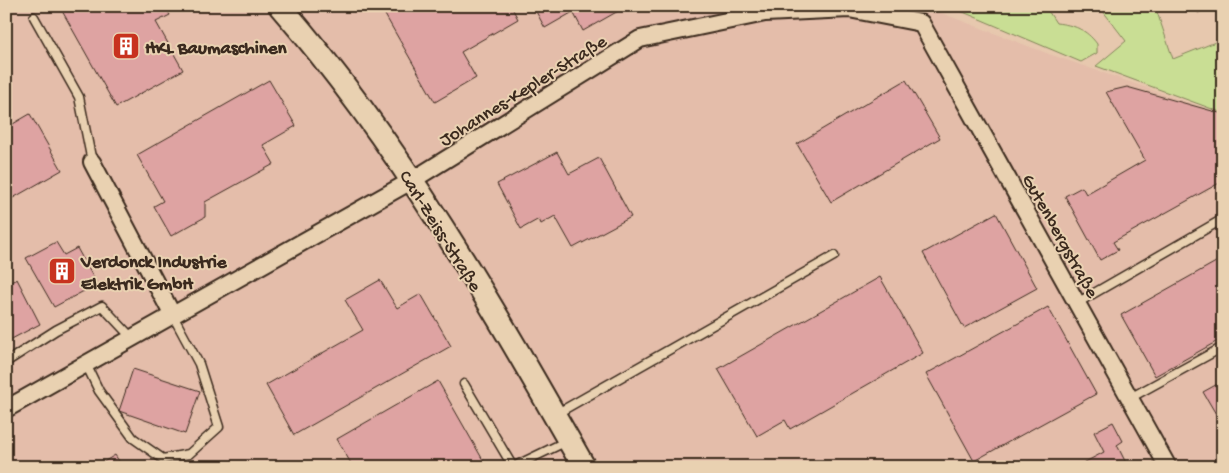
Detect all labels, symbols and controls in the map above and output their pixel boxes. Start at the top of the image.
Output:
building icon: HKL Baumaschinen [111,31,141,61]
street label: Johannes-Kepler-Straße [436,31,612,153]
place label: HKL Baumaschinen [145,38,288,61]
street label: Carl-Zeiss-Straße [392,167,486,297]
street label: Gutenbergstraße [1015,171,1103,303]
place label: Verdonck Industrie Elektrik GmbH [80,252,228,297]
building icon: Verdonck Industrie Elektrik GmbH [47,256,77,286]

